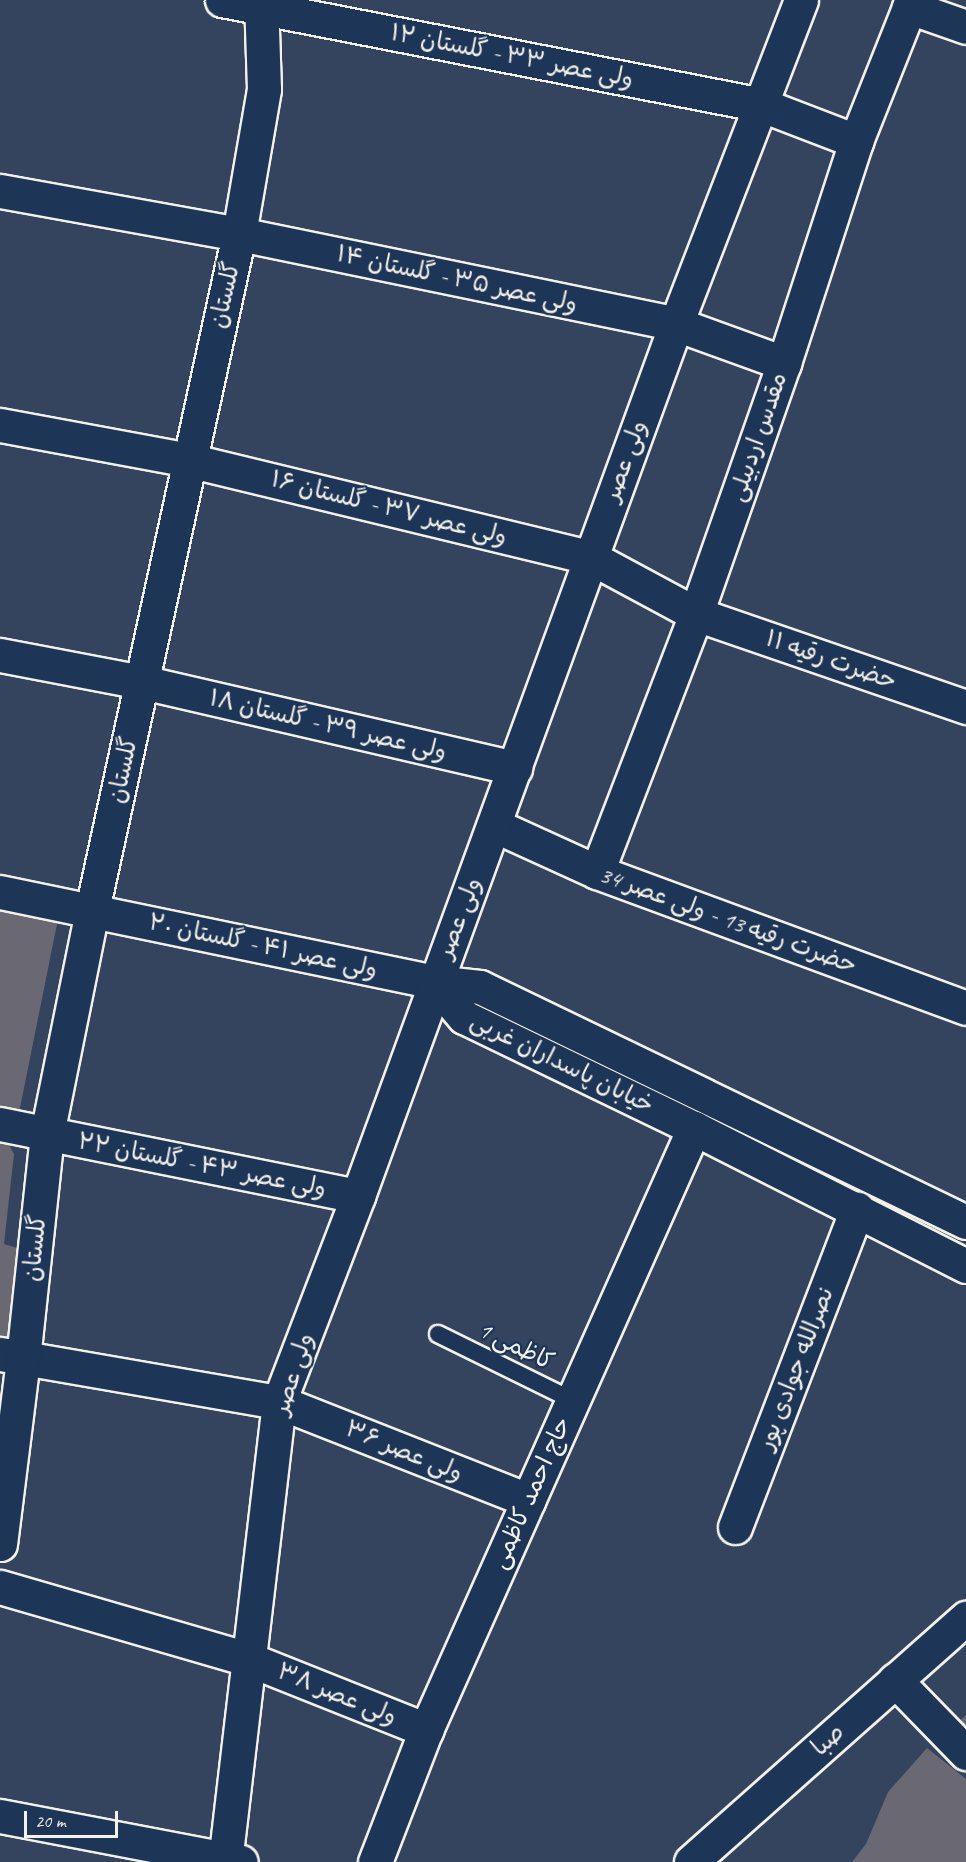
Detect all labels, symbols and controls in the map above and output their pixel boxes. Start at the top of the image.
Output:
street label: ولی عصر ۳۳ - گلستان ۱۲ [388,18,636,94]
street label: ولی عصر ۳۵ - گلستان ۱۴ [334,239,580,319]
street label: گلستان [203,259,247,331]
street label: مقدس اردبیلی [722,369,794,505]
street label: ولی عصر [597,416,653,506]
street label: ولی عصر ۳۷ - گلستان ۱۶ [268,465,510,551]
street label: حضرت رقیه ۱۱ [762,624,900,696]
street label: ولی عصر ۳۹ - گلستان ۱۸ [206,684,450,766]
street label: گلستان [102,734,144,806]
street label: حضرت رقیه 13 - ولی عصر 34 [595,860,861,980]
street label: ولی عصر [430,873,488,963]
street label: ولی عصر ۴۱ - گلستان ۲۰ [146,908,380,984]
street label: خیابان پاسداران غربی [466,1006,658,1120]
street label: ولی عصر ۴۳ - گلستان ۲۲ [75,1127,329,1203]
street label: گلستان [17,1213,53,1283]
street label: نصرالله جوادی پور [752,1282,840,1454]
street label: کاظمی 1 [474,1315,558,1377]
street label: ولی عصر [266,1329,320,1419]
street label: حاج احمد کاظمی [485,1413,577,1573]
street label: ولی عصر ۳۶ [341,1414,467,1488]
street label: ولی عصر ۳۸ [273,1657,401,1731]
street label: صبا [806,1718,850,1762]
scale bar [27,1799,122,1837]
text: 20 m [35,1810,66,1832]

